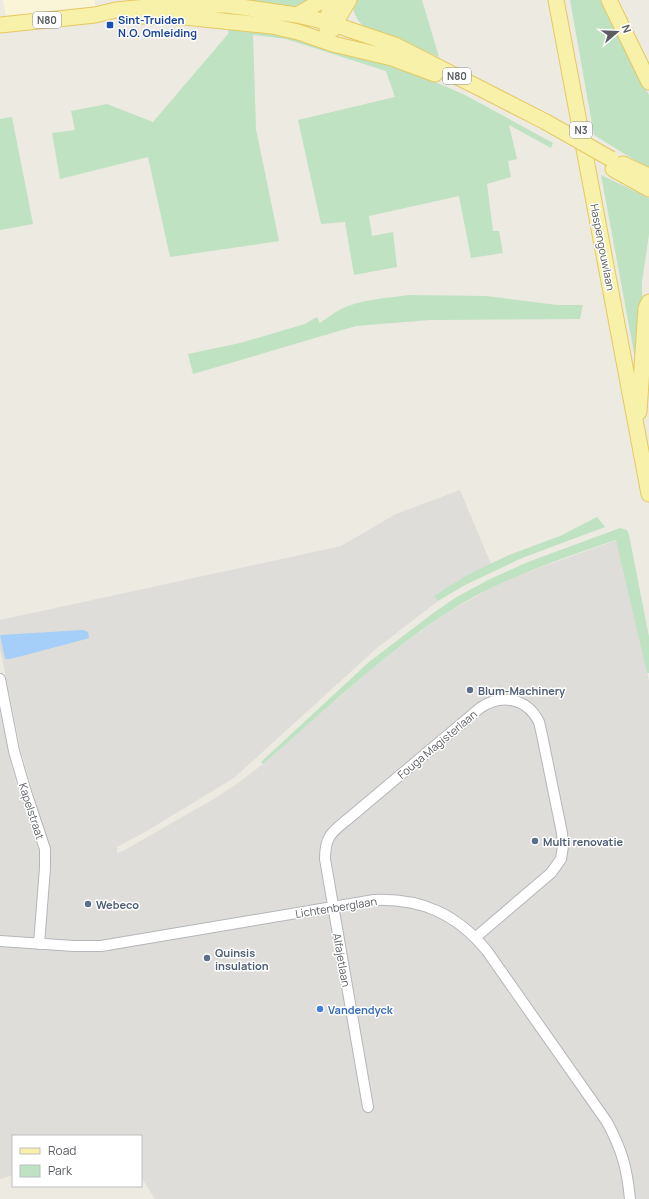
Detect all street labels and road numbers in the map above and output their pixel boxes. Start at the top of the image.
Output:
road number: N80 [33,12,61,28]
road number: N80 [443,68,471,84]
road number: N3 [570,122,592,138]
street label: Haspengouwlaan [587,202,619,292]
street label: Fouga Magisterlaan [394,706,480,782]
street label: Kapelstraat [16,781,48,841]
street label: Lichtenberglaan [294,893,378,921]
street label: Alfajetlaan [330,932,354,988]

